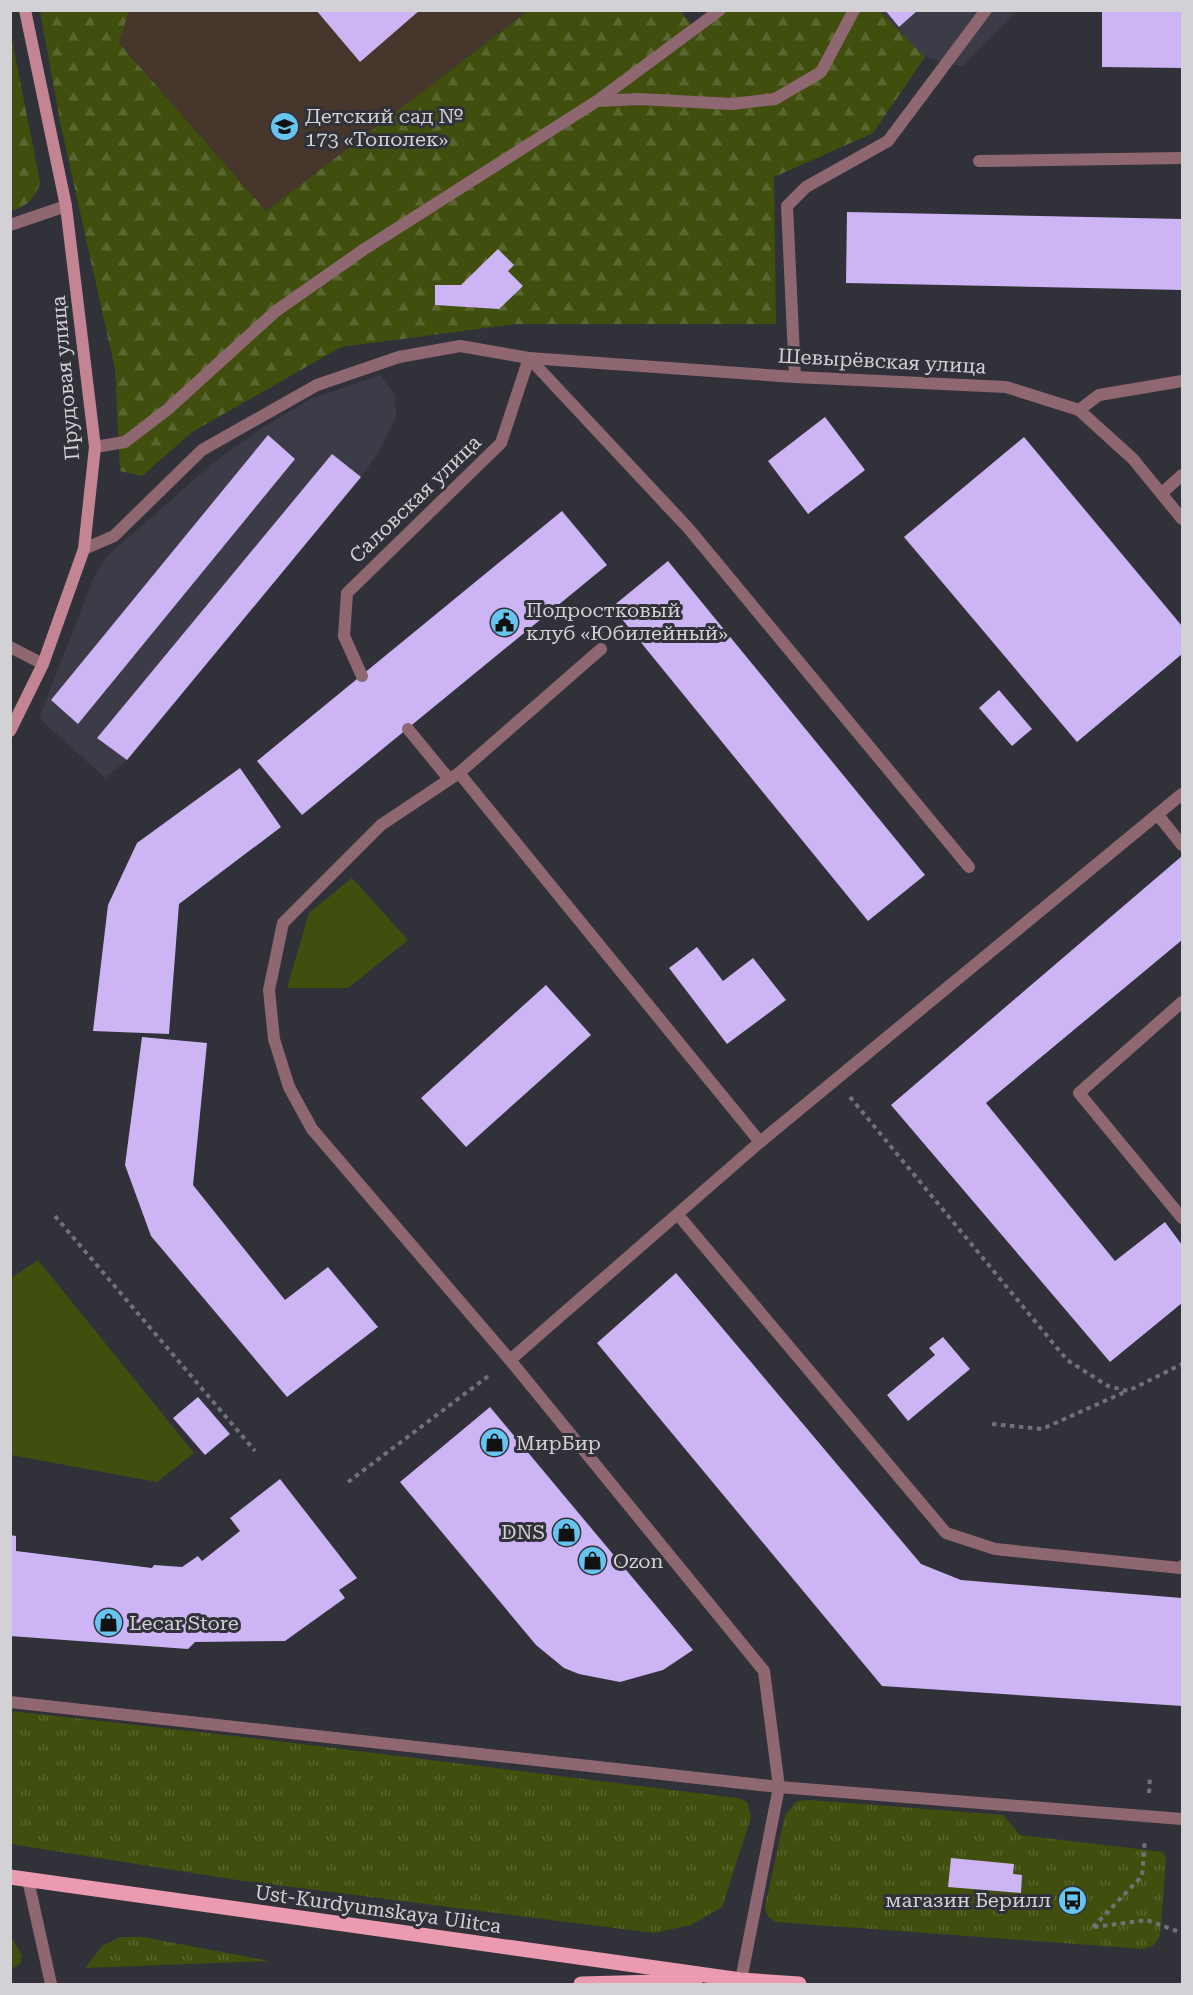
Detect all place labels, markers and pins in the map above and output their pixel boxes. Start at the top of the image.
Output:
place label: Детский сад № 173 «Тополек» [305,104,464,151]
school or university icon: Детский сад № 173 «Тополек» [268,111,300,143]
place label: Подростковый клуб «Юбилейный» [526,598,728,645]
public building icon: Подростковый клуб «Юбилейный» [489,606,521,638]
shop icon: МирБир [479,1427,511,1459]
place label: МирБир [516,1431,601,1455]
shop icon: DNS [550,1516,582,1548]
place label: DNS [501,1520,545,1544]
shop icon: Ozon [576,1545,608,1577]
place label: Ozon [613,1549,664,1573]
shop icon: Lecar Store [92,1607,124,1639]
place label: Lecar Store [129,1611,239,1635]
bus stop icon: магазин Берилл [1056,1884,1088,1916]
place label: магазин Берилл [885,1888,1051,1912]

